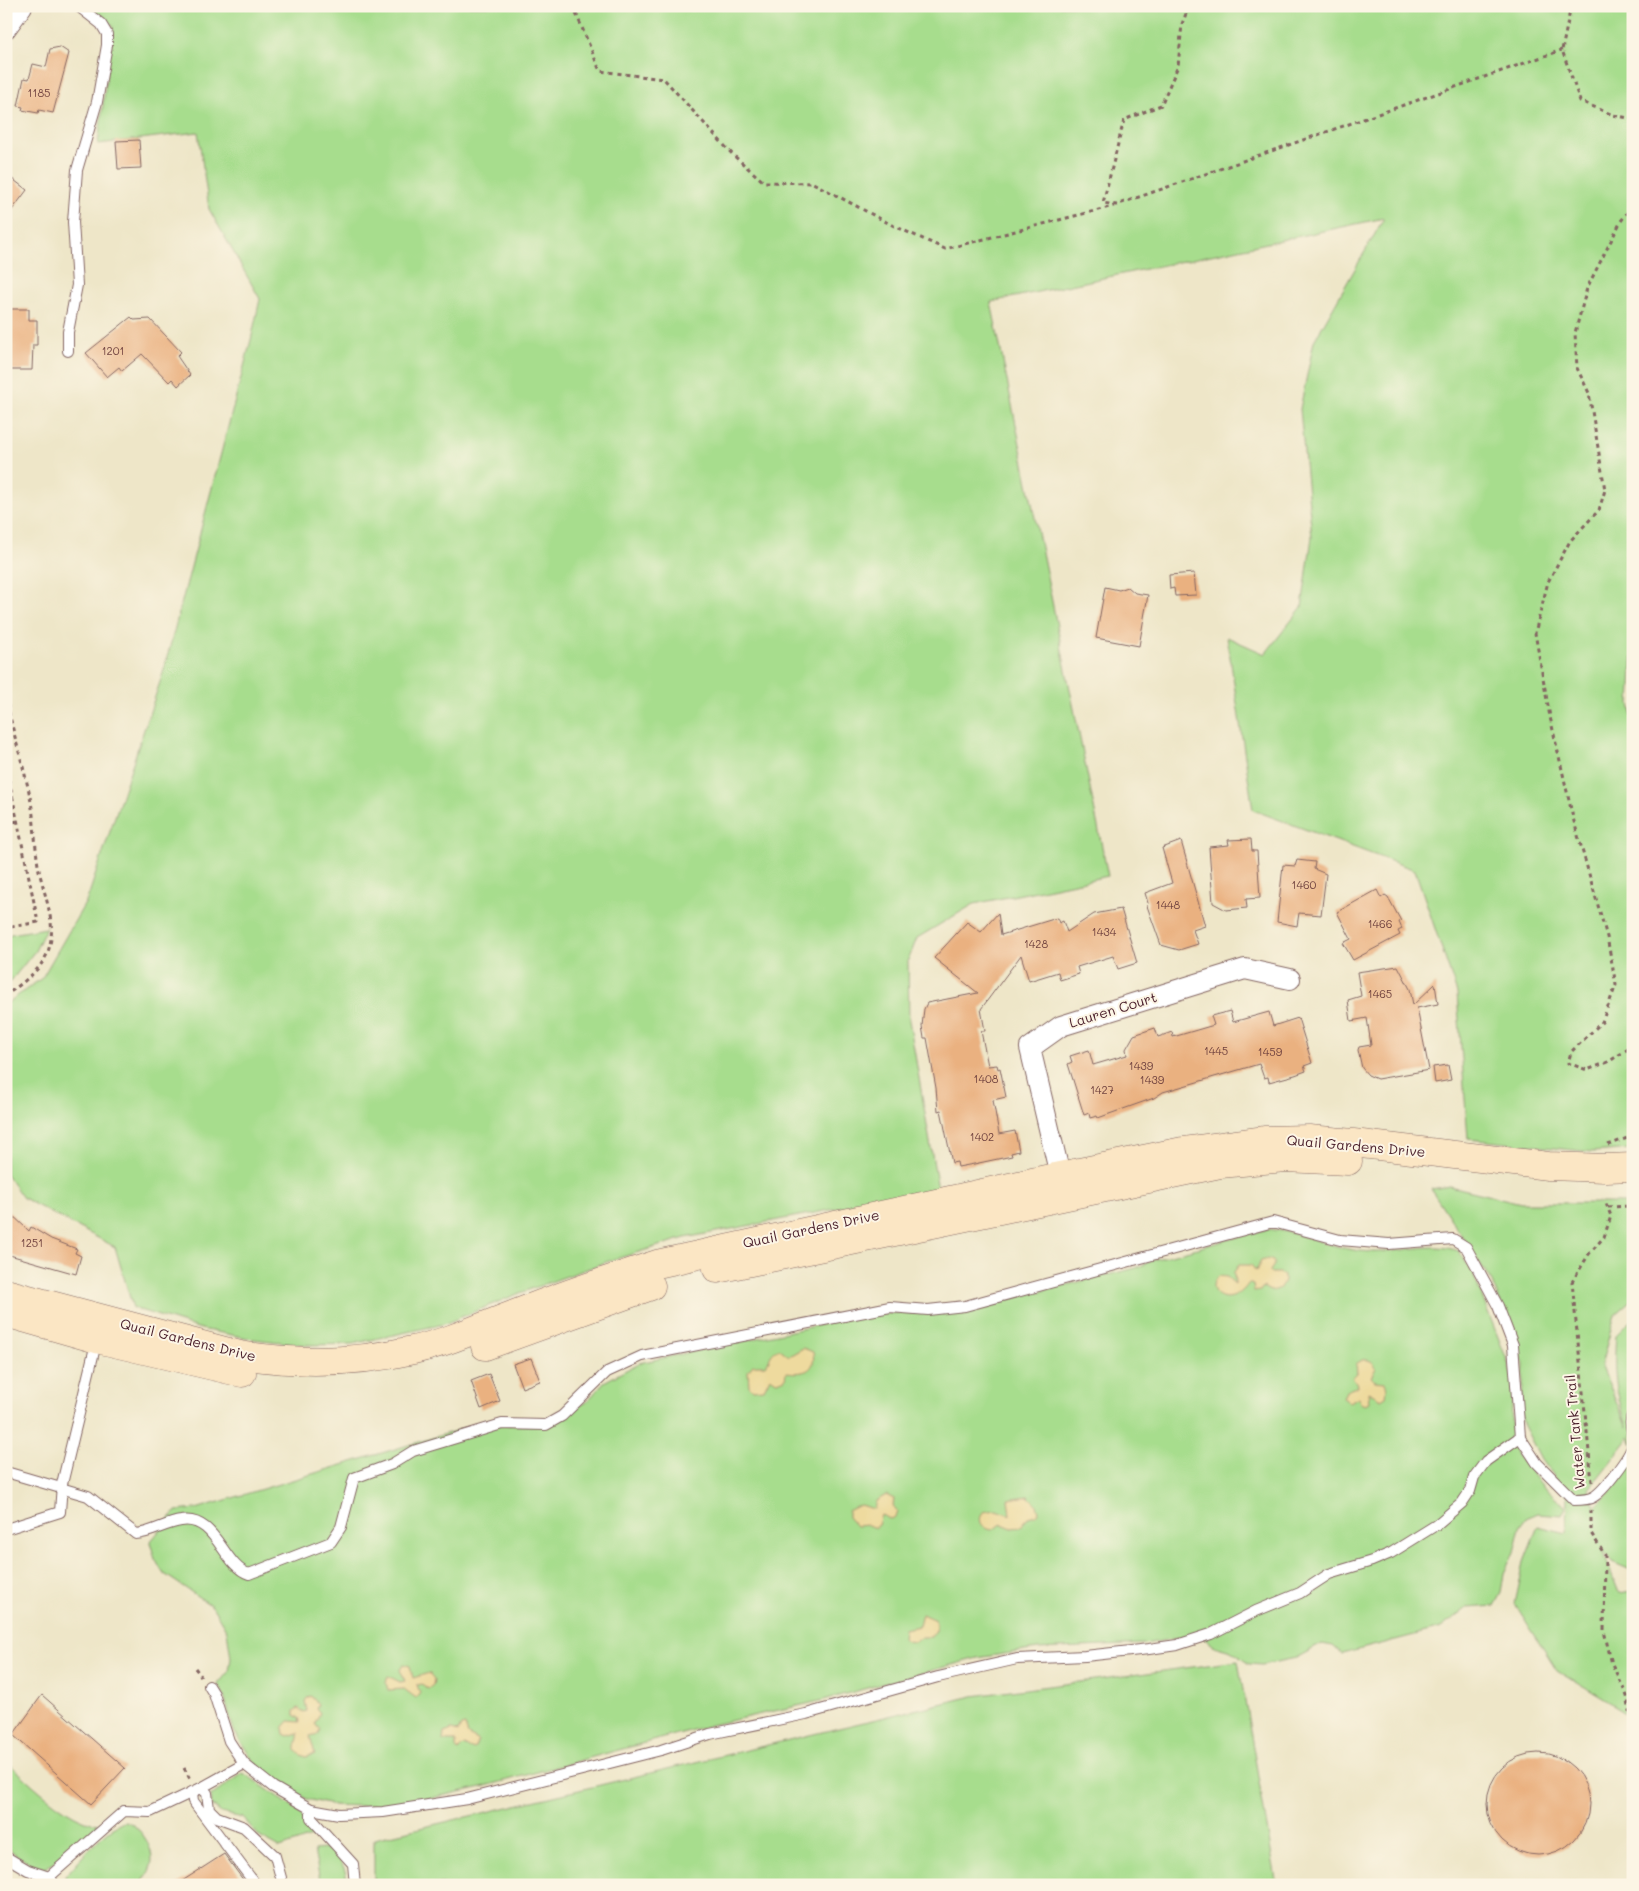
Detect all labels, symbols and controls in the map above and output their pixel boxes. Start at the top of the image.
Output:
house number: 1185 [28,85,50,100]
house number: 1201 [102,343,124,358]
house number: 1460 [1292,877,1317,892]
house number: 1448 [1156,897,1181,912]
house number: 1466 [1368,916,1392,931]
house number: 1434 [1092,924,1117,939]
house number: 1428 [1024,936,1048,951]
house number: 1465 [1368,986,1392,1001]
street label: Lauren Court [1067,987,1159,1032]
house number: 1445 [1204,1043,1228,1058]
house number: 1459 [1258,1044,1283,1059]
house number: 1439 [1129,1058,1154,1073]
house number: 1408 [974,1071,999,1086]
house number: 1439 [1140,1072,1165,1087]
house number: 1427 [1090,1082,1114,1097]
house number: 1402 [970,1129,994,1144]
street label: Quail Gardens Drive [1286,1130,1426,1161]
street label: Quail Gardens Drive [741,1205,881,1252]
house number: 1251 [21,1235,43,1250]
street label: Quail Gardens Drive [118,1313,258,1366]
street label: Water Tank Trail [1560,1374,1589,1490]

